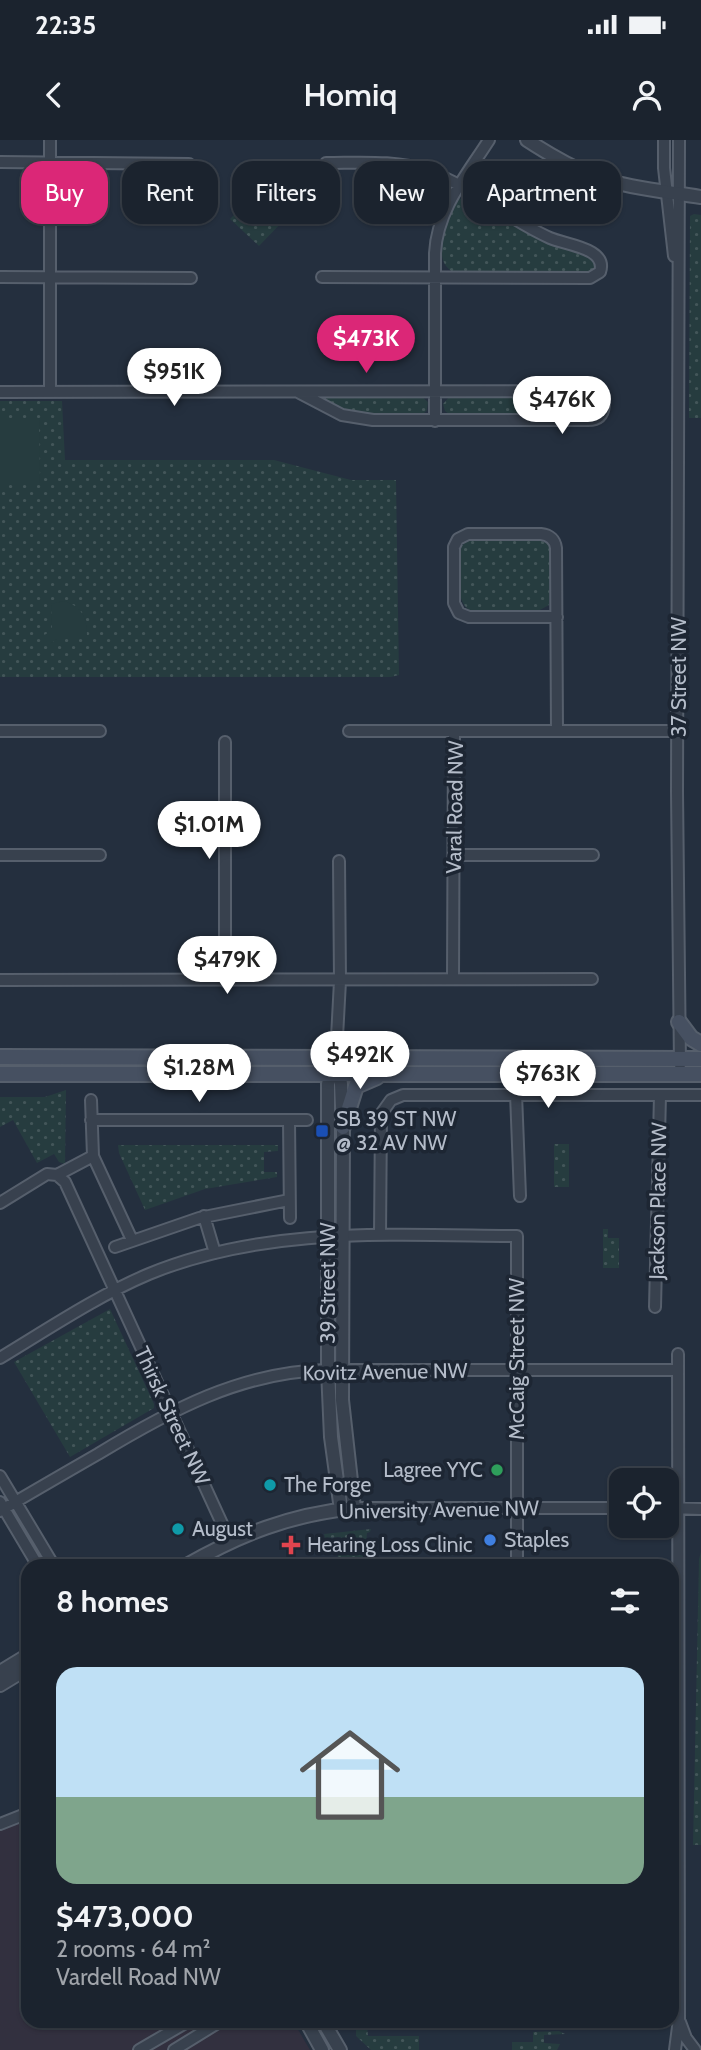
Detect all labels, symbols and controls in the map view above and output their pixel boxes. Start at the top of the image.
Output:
text: 22:35 [35,9,96,41]
text: Homiq [303,75,398,114]
icon: back [35,76,73,114]
icon: person [628,76,666,114]
chip: Buy [21,161,108,224]
chip: Rent [122,161,218,224]
chip: Filters [232,161,340,224]
chip: New [354,161,449,224]
chip: Apartment [463,161,621,224]
pin: $473K [317,316,415,375]
text: $473K [333,324,399,352]
pin: $951K [125,348,223,408]
text: $951K [143,357,205,385]
pin: $476K [513,376,611,436]
text: $476K [529,385,595,413]
street label: 37 Street NW [666,617,691,737]
street label: Varal Road NW [441,740,468,874]
pin: $1.01M [152,802,266,861]
text: $1.01M [174,810,244,838]
pin: $479K [178,936,276,996]
text: $479K [194,945,260,973]
pin: $492K [311,1032,409,1091]
text: $492K [326,1040,394,1068]
pin: $1.28M [142,1044,256,1104]
pin: $763K [499,1051,597,1110]
text: $1.28M [163,1053,235,1081]
text: $763K [516,1059,580,1087]
place label: SB 39 ST NW @ 32 AV NW [336,1106,457,1155]
street label: Jackson Place NW [644,1122,671,1281]
marker: SB 39 ST NW @ 32 AV NW [314,1123,330,1139]
street label: 39 Street NW [315,1222,340,1344]
street label: McCaig Street NW [504,1278,529,1440]
street label: Thirsk Street NW [129,1343,215,1489]
street label: Kovitz Avenue NW [302,1358,468,1385]
place label: Lagree YYC [383,1457,483,1482]
marker: Lagree YYC [489,1462,505,1478]
map controls [609,1468,679,1538]
button: locate [609,1468,679,1538]
place label: The Forge [284,1472,372,1497]
marker: The Forge [262,1477,278,1493]
street label: University Avenue NW [339,1495,539,1524]
place label: August [192,1516,253,1541]
marker: August [170,1521,186,1537]
place label: Staples [504,1527,569,1552]
place label: Hearing Loss Clinic [307,1532,472,1557]
marker: Staples [482,1532,498,1548]
marker: Hearing Loss Clinic [281,1535,301,1555]
icon: filters [606,1582,644,1620]
text: 8 homes [56,1583,169,1620]
icon: home [287,1712,413,1838]
text: $473,000 [56,1898,194,1935]
text: 2 rooms · 64 m² [56,1935,210,1963]
text: Vardell Road NW [56,1963,221,1991]

